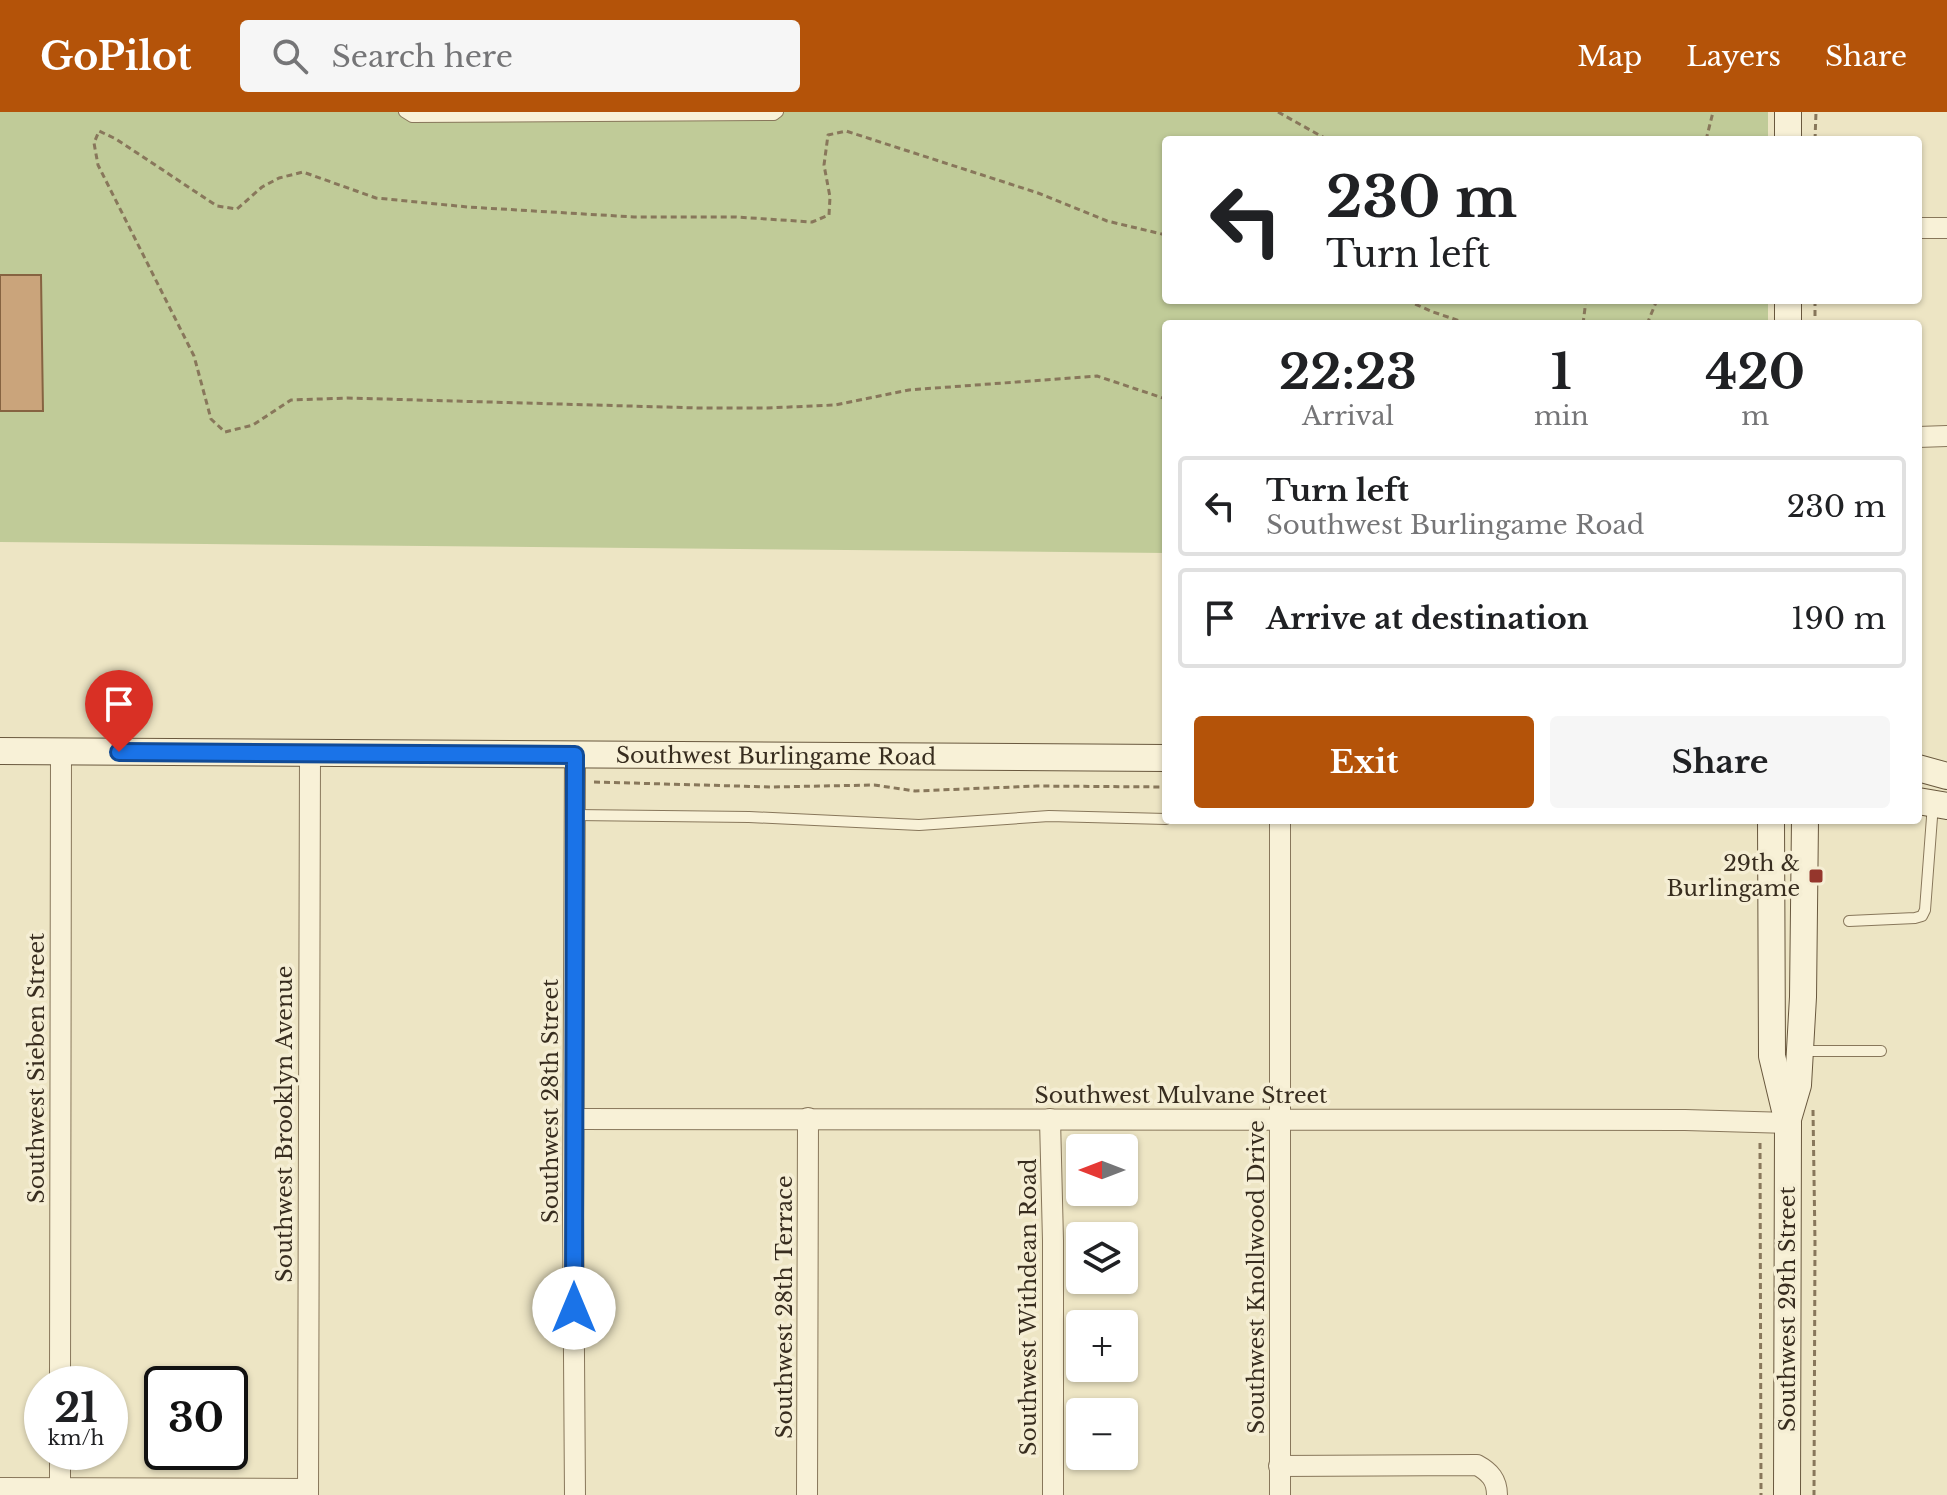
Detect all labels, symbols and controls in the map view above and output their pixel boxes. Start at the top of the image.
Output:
search box [240,20,800,92]
text: GoPilot [40,33,192,80]
icon: search [268,34,312,78]
text: Search here [332,38,513,75]
text: Map [1577,39,1642,74]
text: Layers [1686,39,1781,74]
text: Share [1825,39,1907,74]
text: 230 m [1326,163,1517,232]
icon: left [1194,168,1298,272]
text: Turn left [1326,232,1490,277]
text: 22:23 [1279,342,1417,402]
text: 1 [1551,342,1572,402]
text: 420 [1706,342,1805,402]
text: Arrival [1302,400,1394,432]
text: min [1534,400,1589,432]
text: m [1741,400,1769,432]
text: Turn left [1266,472,1409,509]
icon: left [1198,484,1242,528]
text: 230 m [1787,488,1886,525]
text: Southwest Burlingame Road [1266,509,1644,541]
icon: arrive [1198,596,1242,640]
text: Arrive at destination [1266,600,1589,637]
text: 190 m [1791,600,1886,637]
pin [85,670,153,752]
icon: arrive [97,682,141,726]
button: Exit [1194,716,1534,808]
button: Share [1550,716,1890,808]
street label: Southwest Burlingame Road [616,741,936,770]
place label: 29th & Burlingame [1667,850,1800,902]
marker: 29th & Burlingame [1807,867,1825,885]
street label: Southwest Sieben Street [23,932,50,1203]
street label: Southwest Brooklyn Avenue [271,966,298,1282]
street label: Southwest 28th Street [537,978,564,1223]
street label: Southwest Mulvane Street [1035,1082,1328,1109]
street label: Southwest Knollwood Drive [1243,1120,1270,1434]
north arrow [1066,1134,1138,1206]
map controls [1066,1134,1138,1470]
street label: Southwest Withdean Road [1015,1158,1042,1456]
street label: Southwest 28th Terrace [771,1175,798,1439]
street label: Southwest 29th Street [1774,1186,1801,1432]
button: layers [1066,1222,1138,1294]
position arrow [532,1266,616,1350]
button: + [1066,1310,1138,1382]
speed limit sign: 30 [144,1366,248,1470]
text: 21 [54,1383,98,1433]
button: − [1066,1398,1138,1470]
text: km/h [48,1426,104,1450]

